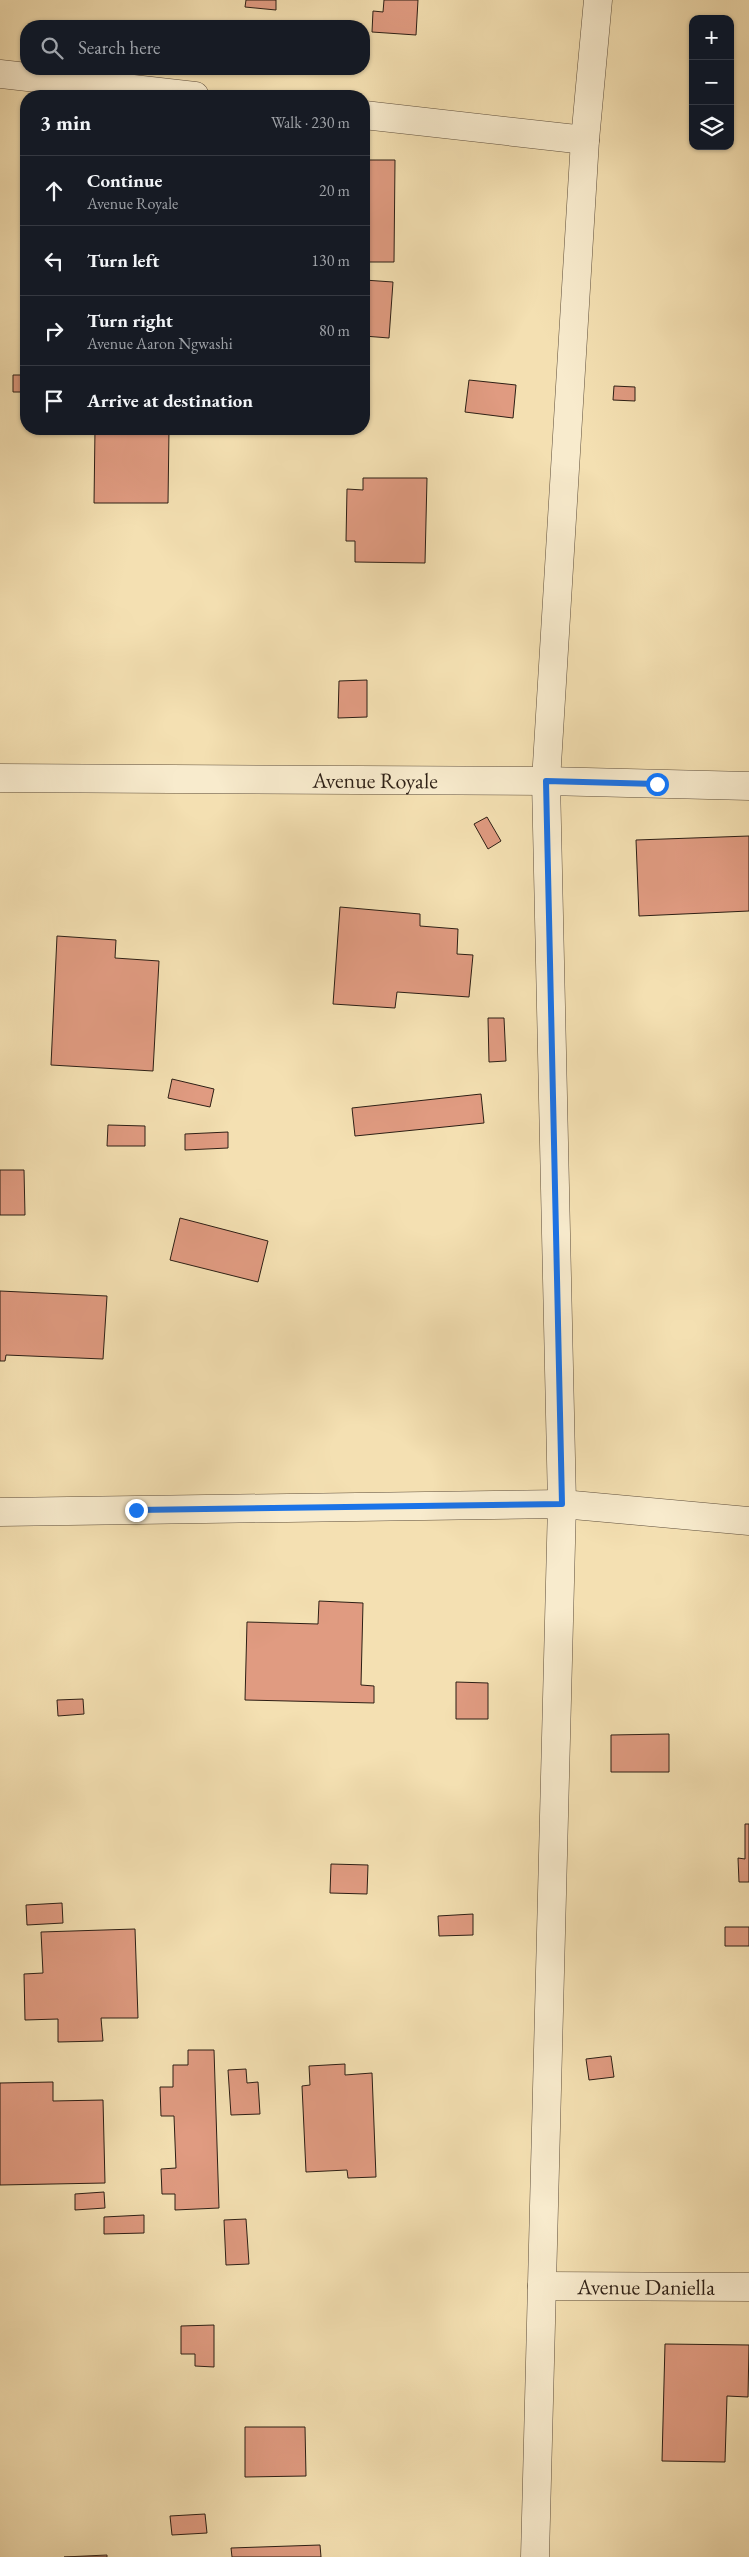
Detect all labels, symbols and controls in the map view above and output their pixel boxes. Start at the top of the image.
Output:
map controls [689,15,734,150]
button: + [689,15,734,60]
search box [20,20,370,75]
icon: search [38,34,66,62]
text: Search here [78,35,160,60]
button: − [689,60,734,105]
button: layers [689,105,734,150]
text: 3 min [40,109,91,136]
text: Walk · 230 m [271,112,350,133]
text: Continue [87,168,162,193]
icon: ahead [40,177,68,205]
text: 20 m [319,180,350,201]
text: Avenue Royale [87,193,178,214]
icon: left [40,247,68,275]
text: Turn left [87,248,159,273]
text: 130 m [311,250,350,271]
text: Turn right [87,308,173,333]
icon: right [40,317,68,345]
text: 80 m [319,320,350,341]
text: Avenue Aaron Ngwashi [87,333,233,354]
icon: arrive [40,387,68,415]
text: Arrive at destination [87,388,253,413]
street label: Avenue Royale [311,766,438,795]
route start [646,773,669,796]
route end [125,1499,148,1522]
street label: Avenue Daniella [576,2272,715,2302]

